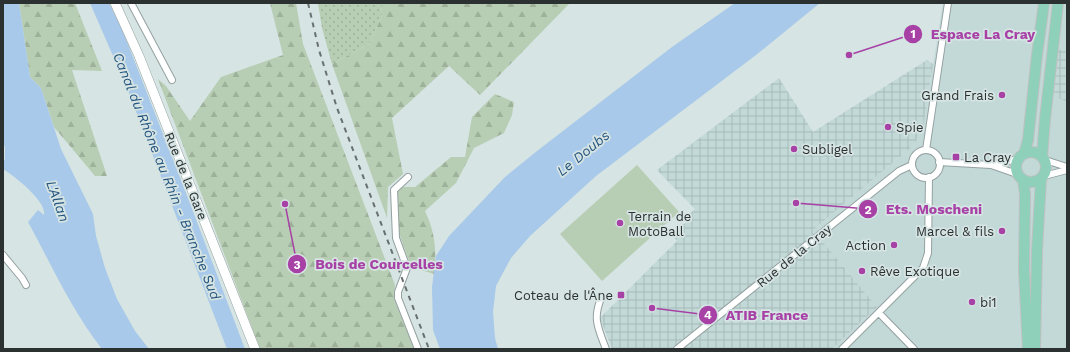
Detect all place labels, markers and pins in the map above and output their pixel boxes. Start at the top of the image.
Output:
callout: Espace La Cray [903,21,1044,47]
place label: Grand Frais [921,88,994,103]
marker: Grand Frais [997,90,1007,100]
place label: Spie [896,120,923,135]
marker: Spie [883,122,893,132]
place label: Subligel [802,142,852,157]
marker: Subligel [789,144,799,154]
place label: La Cray [964,150,1011,165]
marker: La Cray [951,152,961,162]
callout: Ets. Moscheni [858,196,990,222]
place label: Terrain de MotoBall [628,209,691,239]
marker: Terrain de MotoBall [615,218,625,228]
place label: Marcel & fils [916,224,994,239]
marker: Marcel & fils [997,226,1007,236]
place label: Action [846,238,886,253]
marker: Action [889,240,899,250]
callout: Bois de Courcelles [287,251,451,277]
place label: Rêve Exotique [870,264,960,279]
marker: Rêve Exotique [857,266,867,276]
place label: Coteau de l'Âne [514,287,613,303]
marker: Coteau de l'Âne [616,290,626,300]
place label: bi1 [980,295,997,310]
marker: bi1 [967,297,977,307]
callout: ATIB France [698,302,816,328]

